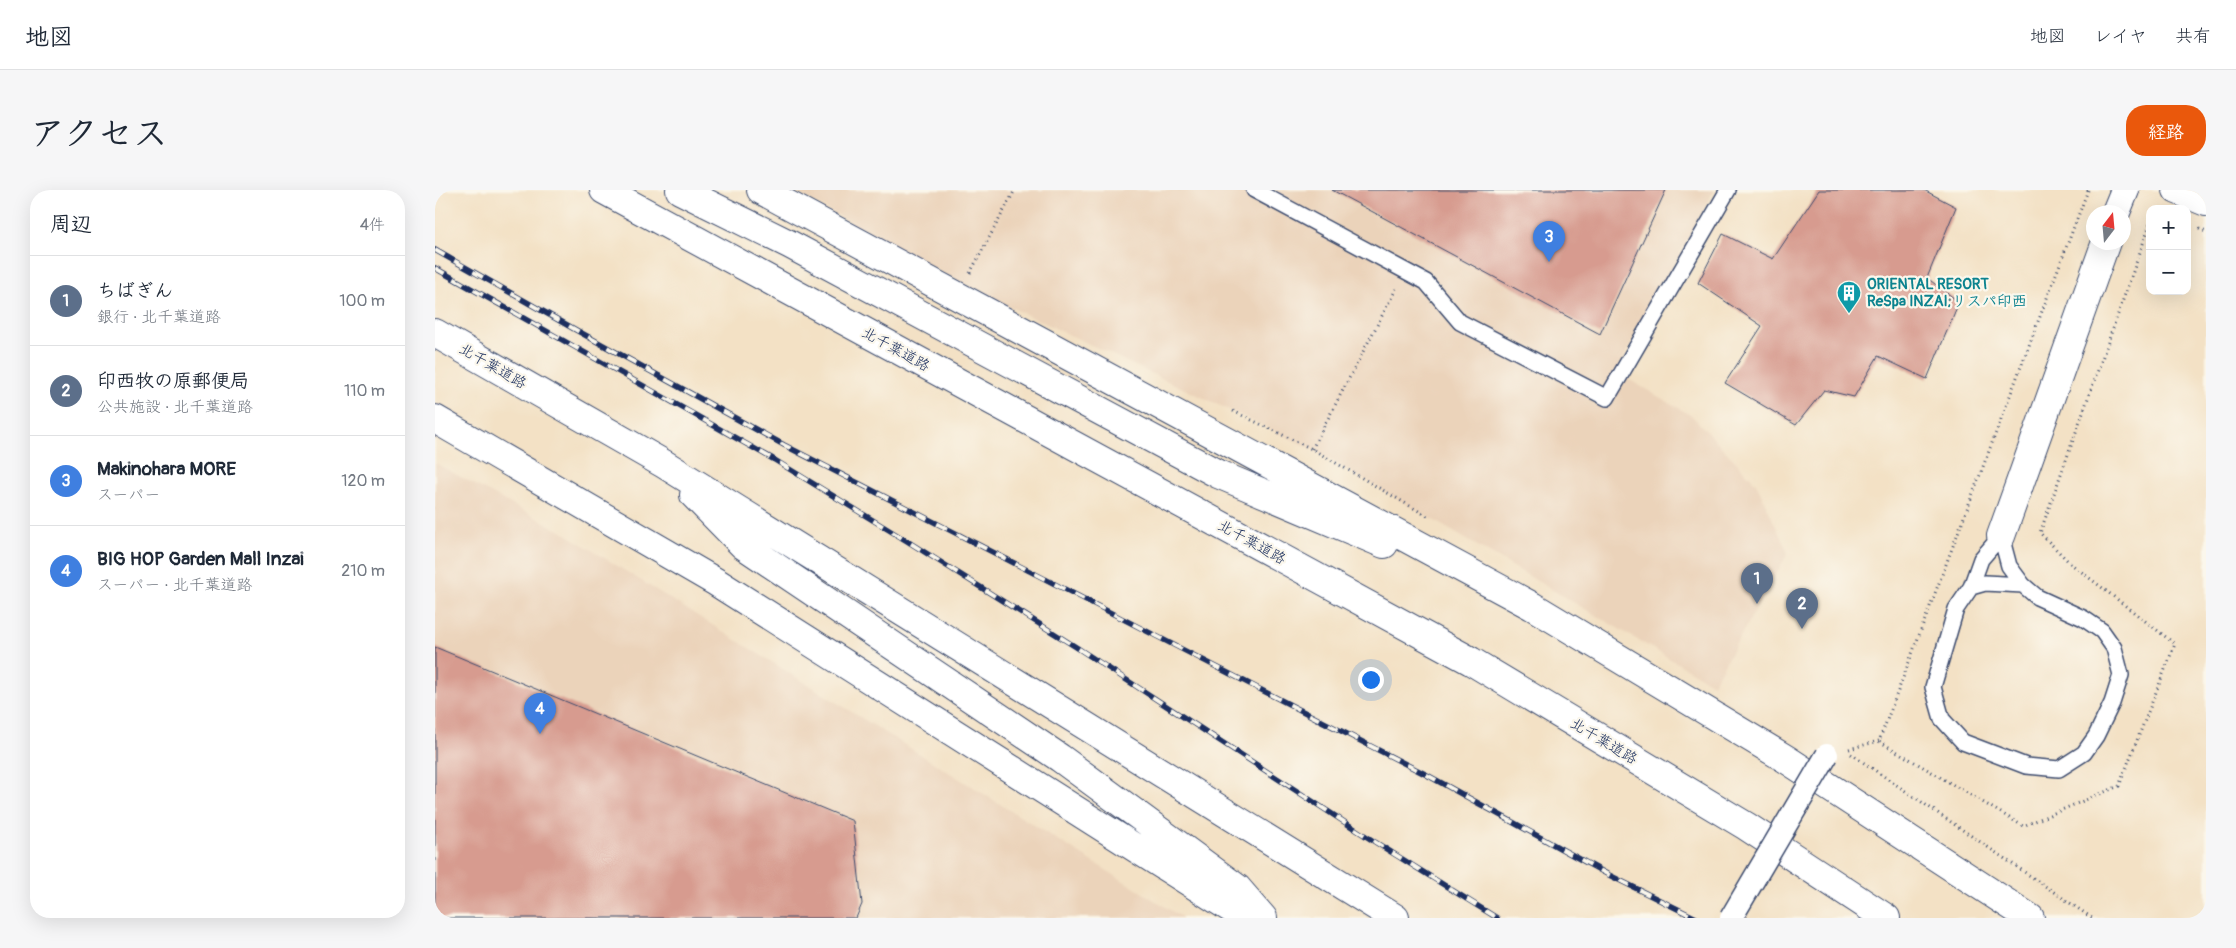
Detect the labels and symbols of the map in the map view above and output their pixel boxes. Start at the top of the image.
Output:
north arrow [2086,205,2131,250]
pin: 3 [1533,221,1565,262]
place label: ORIENTAL RESORT ReSpa INZAI;リスパ印西 [1867,275,2027,311]
building icon: ORIENTAL RESORT ReSpa INZAI;リスパ印西 [1836,280,1862,314]
street label: 北千葉道路 [858,323,933,376]
street label: 北千葉道路 [456,339,530,393]
street label: 北千葉道路 [1214,516,1289,569]
pin: 1 [1741,563,1773,604]
pin: 2 [1786,588,1818,629]
your location [1358,667,1384,693]
pin: 4 [524,693,556,734]
street label: 北千葉道路 [1567,714,1641,769]

